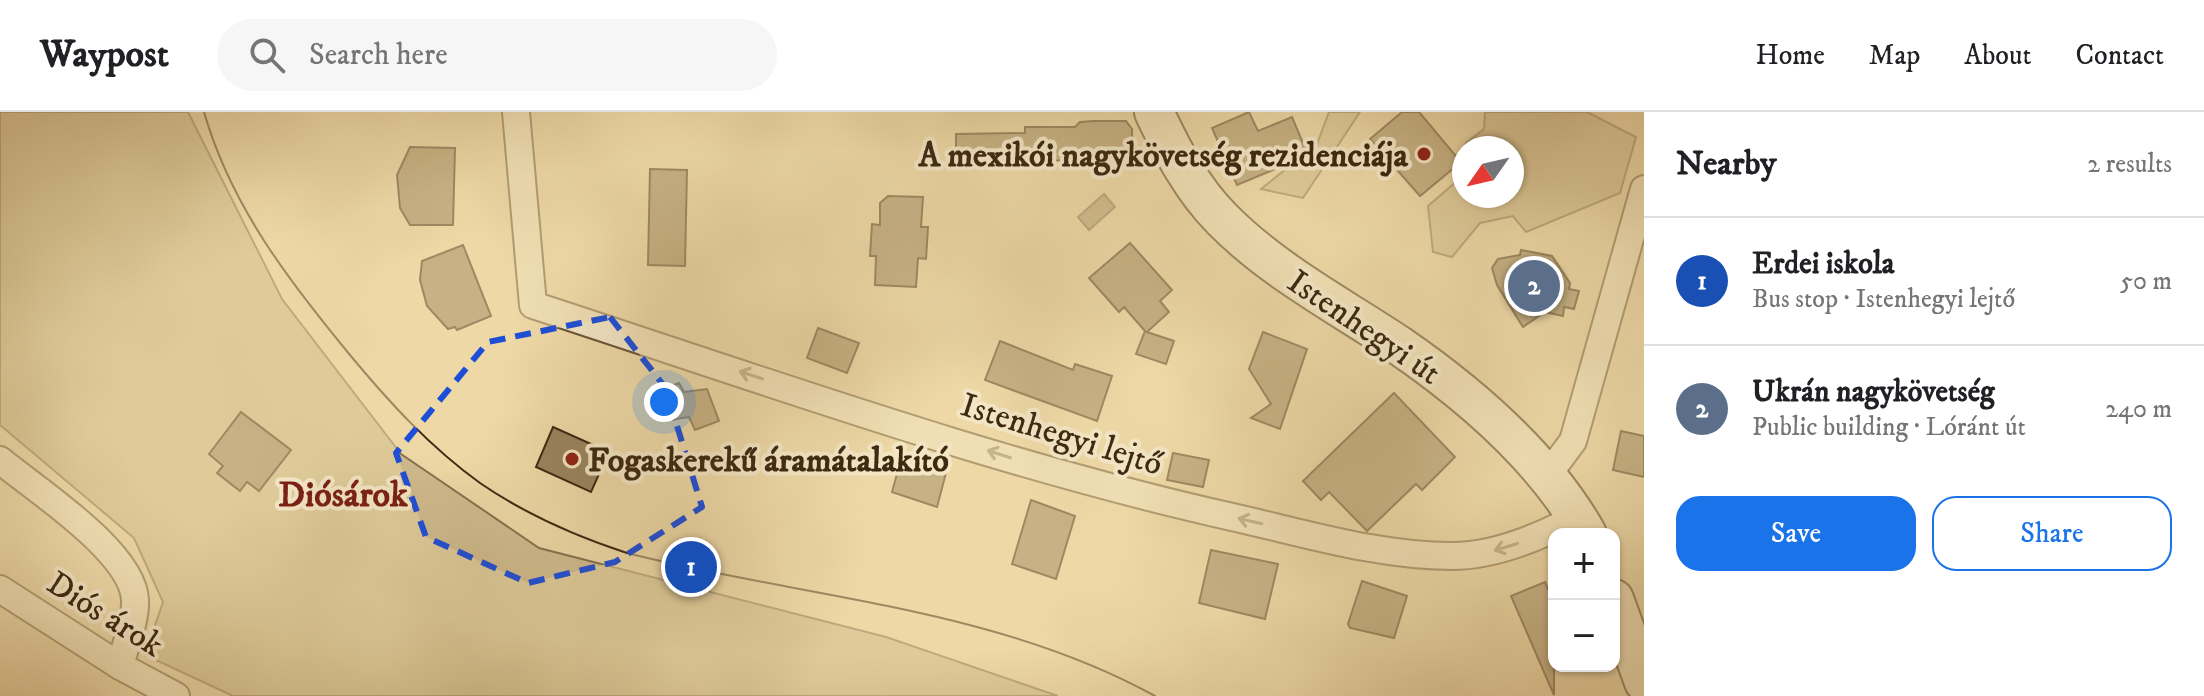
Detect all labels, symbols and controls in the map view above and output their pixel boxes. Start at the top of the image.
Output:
search box [217,19,777,91]
text: Waypost [40,31,169,79]
icon: search [245,33,289,77]
text: Search here [309,37,448,74]
text: Home [1756,38,1825,73]
text: Map [1869,38,1920,73]
text: About [1964,38,2031,73]
text: Contact [2075,38,2164,73]
place label: A mexikói nagykövetség rezidenciája [918,135,1409,177]
north arrow [1452,136,1524,208]
text: Nearby [1676,143,1777,185]
marker: A mexikói nagykövetség rezidenciája [1415,145,1433,163]
text: 2 results [2087,148,2172,181]
text: Erdei iskola [1752,246,1894,283]
pin: 2 [1508,256,1560,316]
street label: Istenhegyi út [1279,261,1449,394]
text: 1 [1697,265,1707,298]
text: 50 m [2120,265,2172,298]
text: Bus stop · Istenhegyi lejtő [1752,283,2015,316]
one-way arrow [739,367,764,382]
text: Ukrán nagykövetség [1752,374,1995,411]
your location [644,382,684,422]
street label: Istenhegyi lejtő [955,384,1168,486]
text: 2 [1696,393,1708,426]
text: 240 m [2105,393,2172,426]
text: Public building · Lóránt út [1752,411,2026,444]
place label: Fogaskerekű áramátalakító [588,440,949,482]
one-way arrow [987,445,1012,460]
marker: Fogaskerekű áramátalakító [563,450,581,468]
district label: Diósárok [278,473,409,518]
button: Save [1676,496,1916,571]
button: Share [1932,496,2172,571]
one-way arrow [1238,513,1264,528]
map controls [1548,528,1620,672]
button: + [1548,528,1620,600]
pin: 1 [665,537,717,597]
one-way arrow [1493,540,1519,555]
street label: Diós árok [39,563,171,667]
button: − [1548,600,1620,672]

